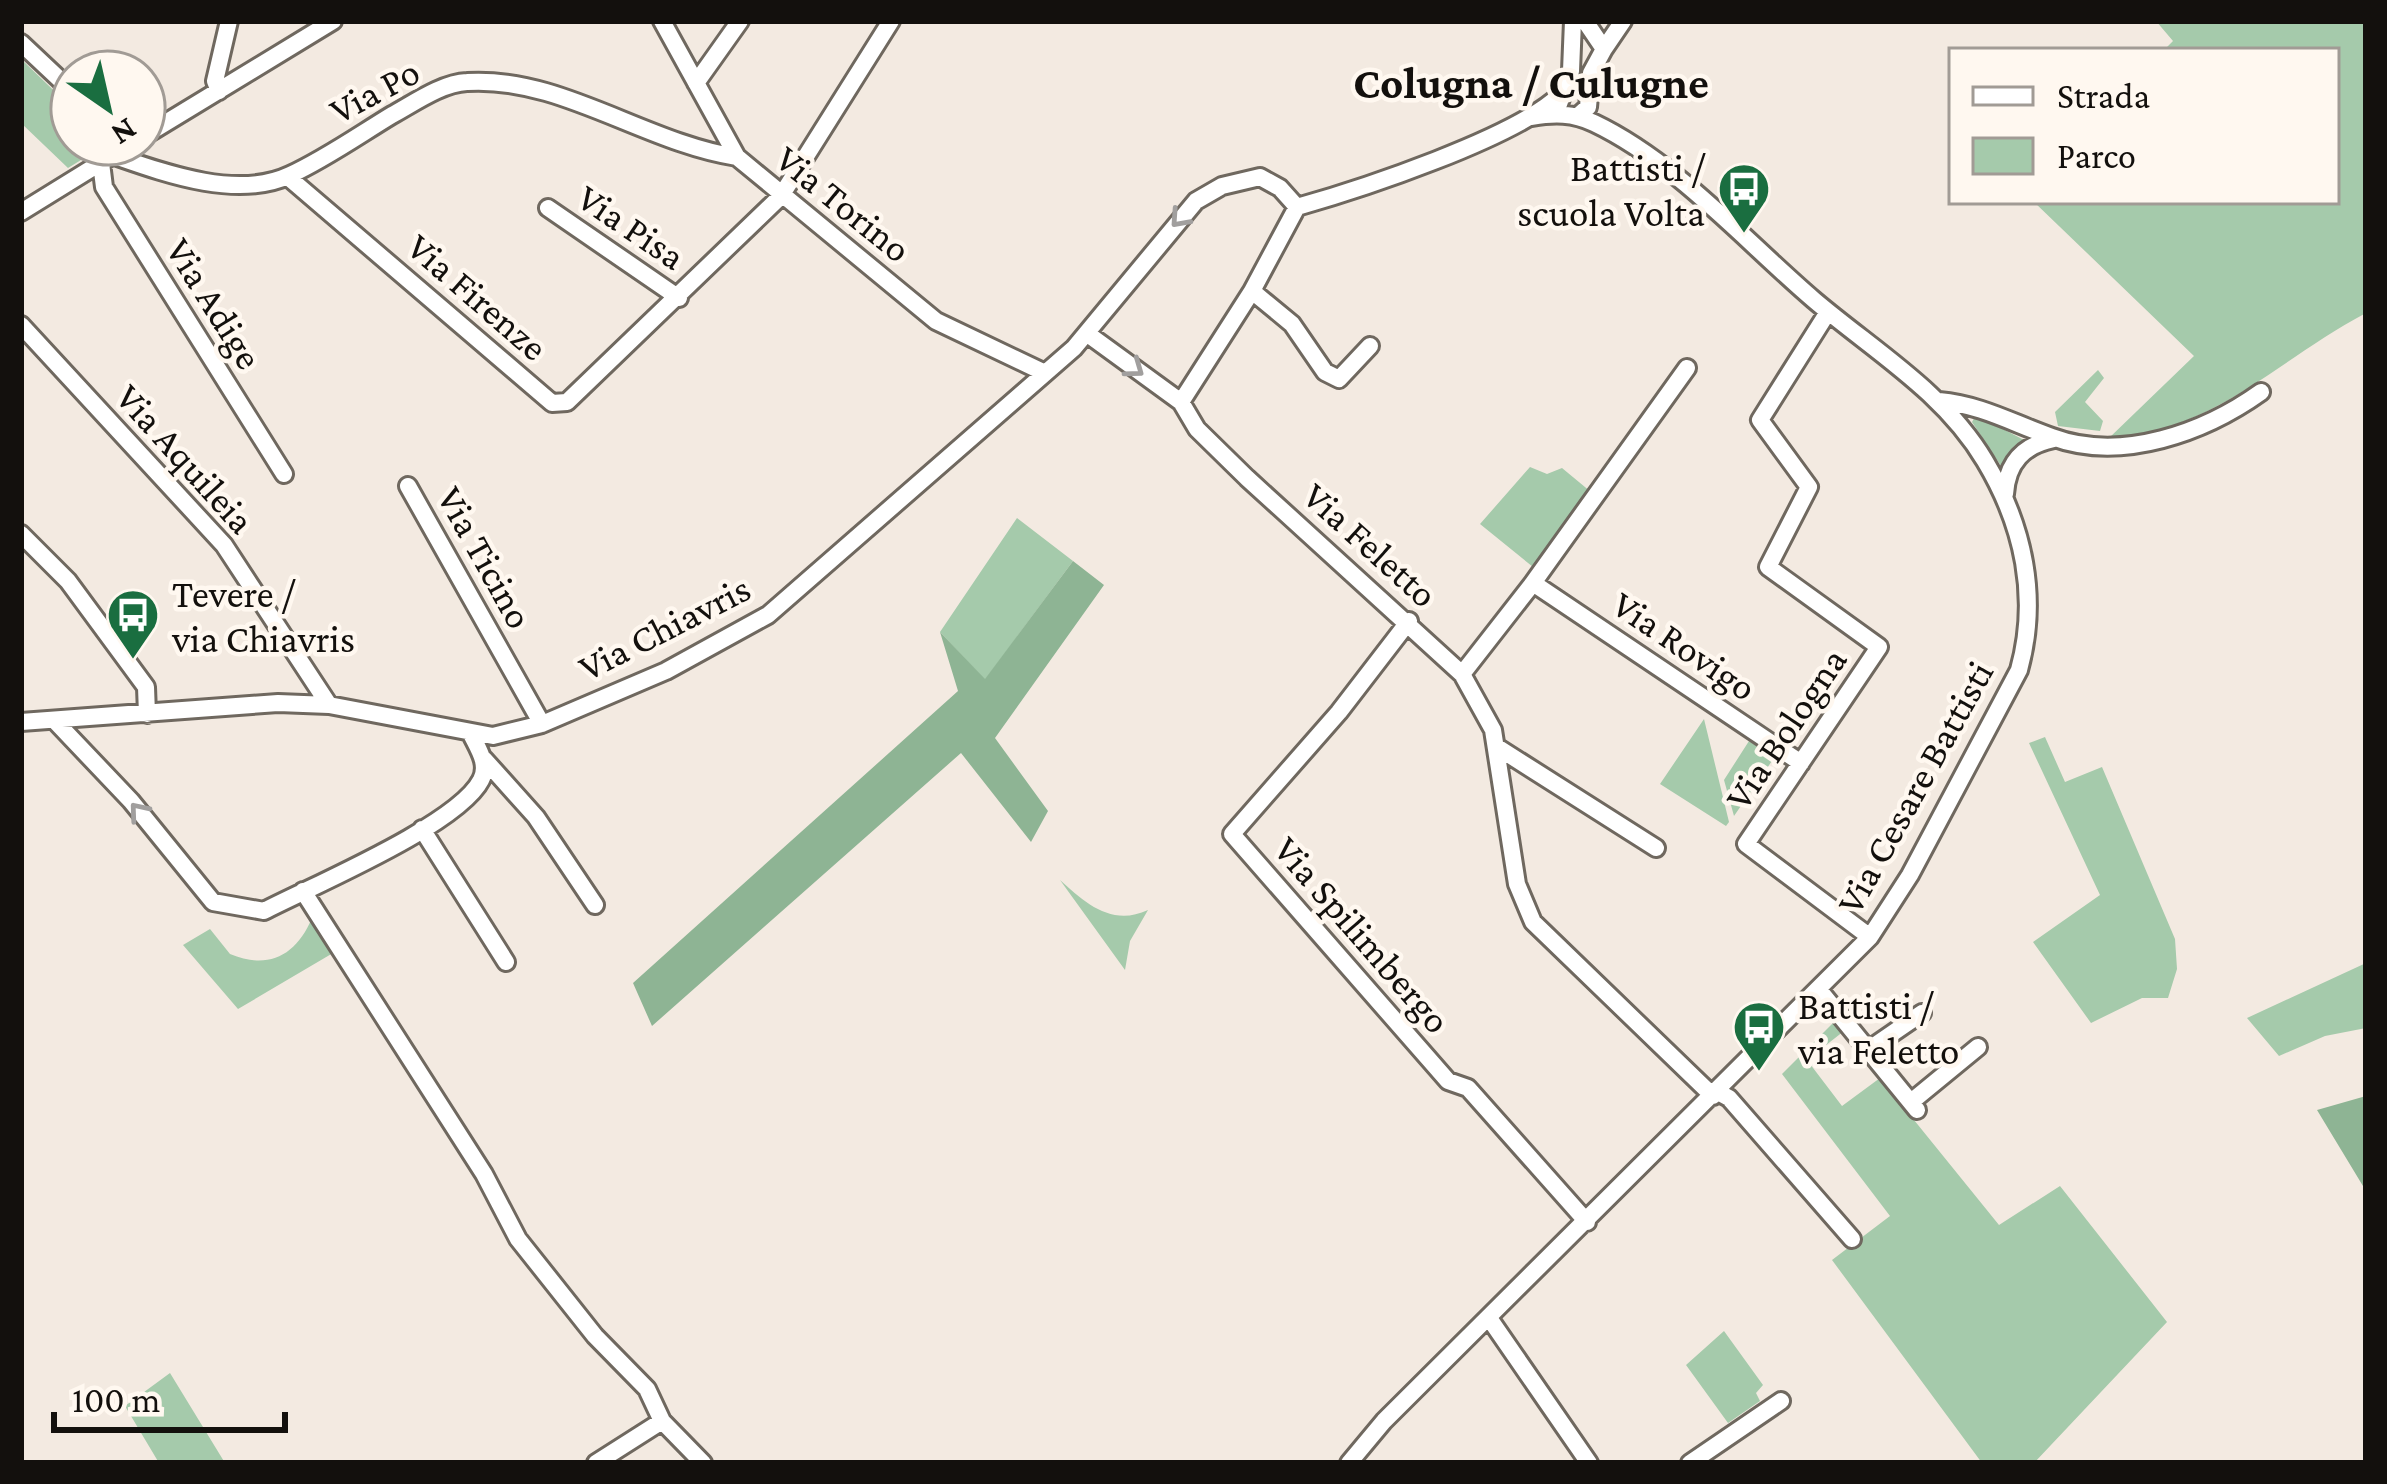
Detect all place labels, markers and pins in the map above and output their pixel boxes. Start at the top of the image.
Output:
place label: Battisti / scuola Volta [1517,146,1706,234]
bus stop icon: Battisti / scuola Volta [1716,161,1772,235]
place label: Tevere / via Chiavris [171,572,355,660]
bus stop icon: Tevere / via Chiavris [105,587,161,661]
place label: Battisti / via Feletto [1797,984,1959,1072]
bus stop icon: Battisti / via Feletto [1731,999,1787,1073]

